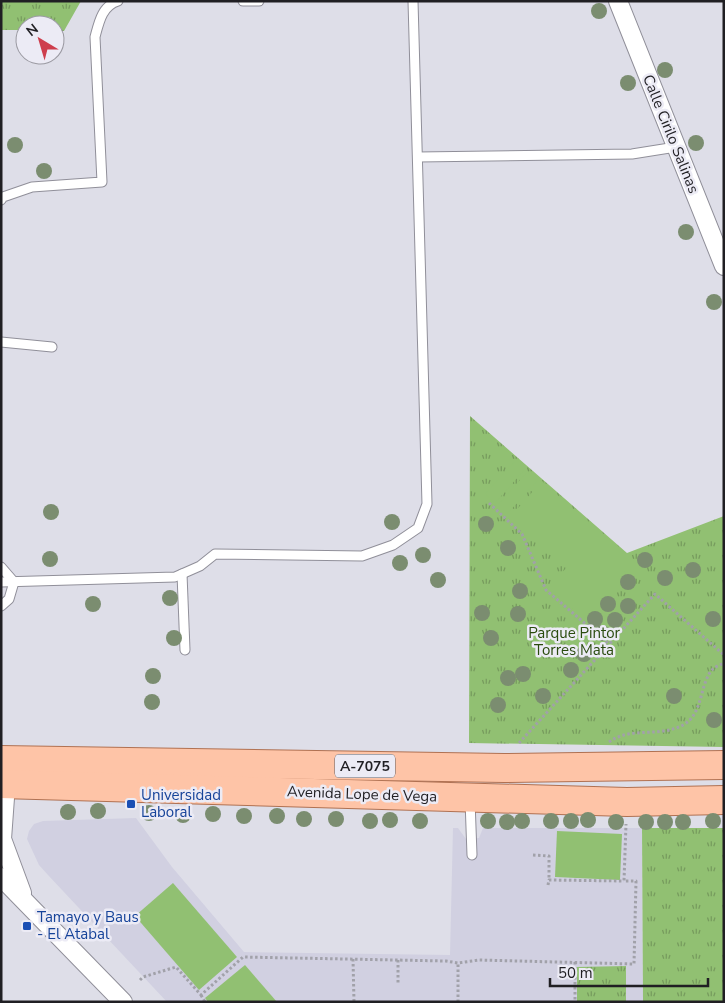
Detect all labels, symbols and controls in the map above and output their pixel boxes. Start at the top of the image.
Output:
north arrow [15,15,65,65]
text: N [22,19,42,41]
street label: Calle Cirilo Salinas [638,72,704,196]
park label: Parque Pintor Torres Mata [528,623,620,660]
road number: A-7075 [335,754,395,778]
street label: Avenida Lope de Vega [286,781,438,807]
place label: Universidad Laboral [141,785,221,822]
marker: Universidad Laboral [125,798,137,810]
place label: Tamayo y Baus - El Atabal [37,907,139,944]
marker: Tamayo y Baus - El Atabal [21,920,33,932]
scale bar [550,956,708,988]
text: 50 m [558,963,593,983]

